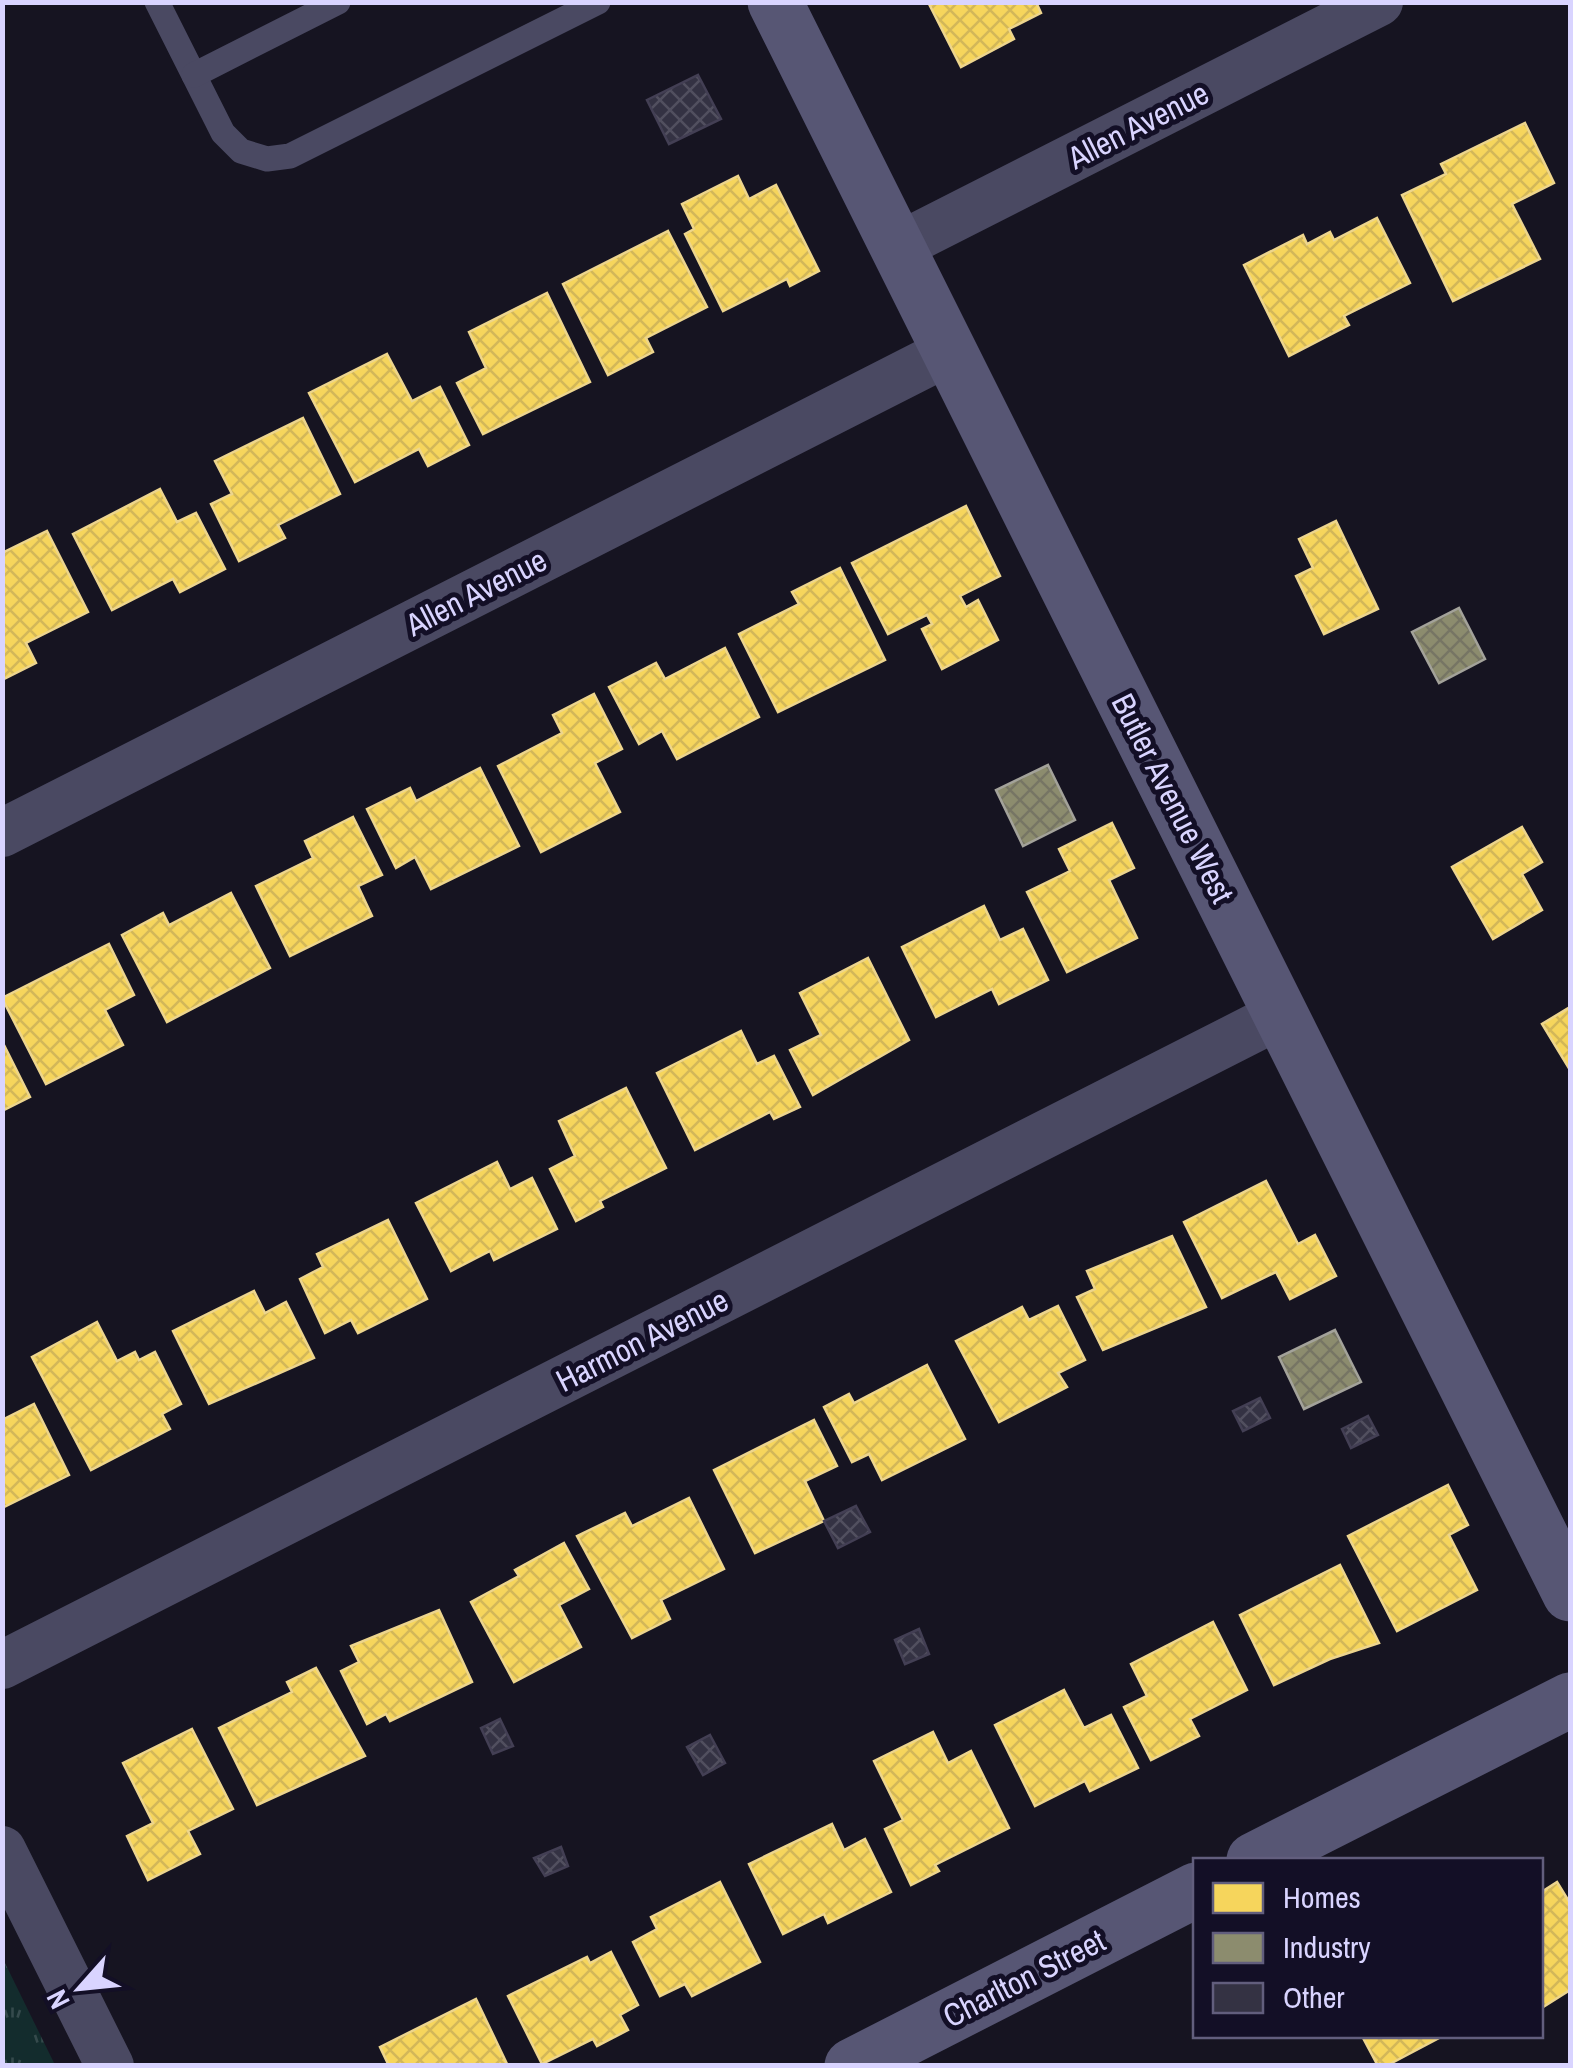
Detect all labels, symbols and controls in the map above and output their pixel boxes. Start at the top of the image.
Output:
street label: Allen Avenue [1059,71,1216,179]
street label: Allen Avenue [397,538,554,646]
street label: Butler Avenue West [1102,686,1244,910]
street label: Harmon Avenue [549,1278,735,1402]
legend [1193,1858,1543,2038]
text: Homes [1283,1877,1361,1917]
street label: Charlton Street [936,1919,1112,2037]
text: Industry [1283,1927,1371,1967]
north arrow [30,1938,130,2038]
text: Other [1283,1977,1345,2017]
text: N [37,1983,78,2015]

